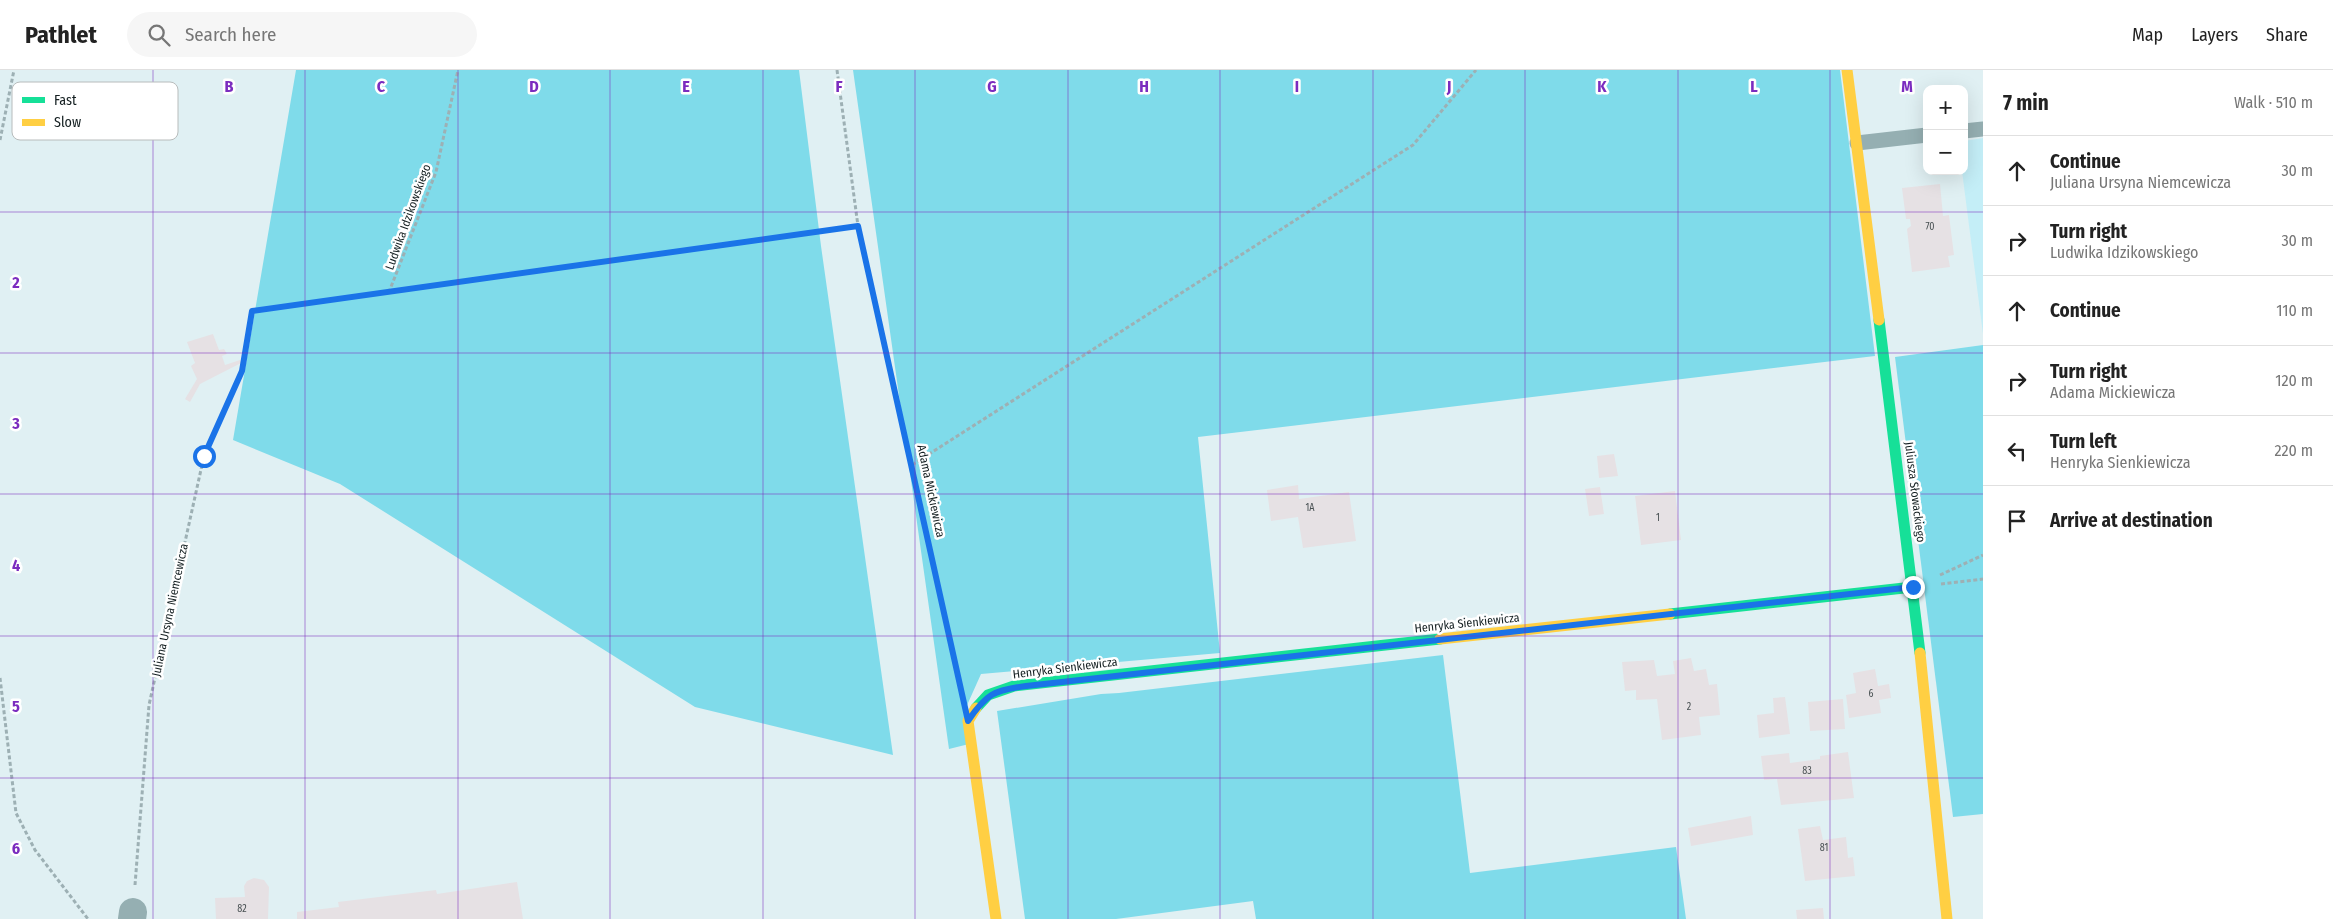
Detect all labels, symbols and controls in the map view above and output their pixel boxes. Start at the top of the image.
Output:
search box [127,12,477,57]
text: Pathlet [25,21,97,49]
icon: search [145,21,173,49]
text: Search here [185,23,276,46]
text: Map [2132,24,2163,46]
text: Layers [2191,24,2238,46]
text: Share [2266,24,2308,46]
text: B [225,77,234,96]
text: C [377,77,386,96]
text: D [529,77,539,96]
text: E [682,77,690,96]
text: F [835,77,843,96]
text: G [987,77,997,96]
text: H [1139,77,1149,96]
text: I [1295,77,1299,96]
text: J [1446,77,1451,96]
text: K [1597,77,1607,96]
text: L [1750,77,1758,96]
text: M [1901,77,1913,96]
legend [12,82,178,140]
map controls [1923,85,1968,175]
button: + [1923,85,1968,130]
text: 7 min [2003,90,2049,116]
text: Fast [54,92,77,109]
text: Walk · 510 m [2234,93,2313,112]
text: Slow [54,114,81,131]
button: − [1923,130,1968,175]
text: Continue [2050,150,2121,173]
icon: ahead [2003,157,2031,185]
text: 30 m [2281,161,2313,180]
street label: Ludwika Idzikowskiego [382,162,434,272]
text: Juliana Ursyna Niemcewicza [2050,173,2231,192]
text: Turn right [2050,220,2127,243]
house number: 70 [1925,221,1935,233]
icon: right [2003,227,2031,255]
text: 30 m [2281,231,2313,250]
text: Ludwika Idzikowskiego [2050,243,2198,262]
text: 2 [11,273,20,292]
icon: ahead [2003,297,2031,325]
text: Continue [2050,299,2121,322]
text: 110 m [2276,301,2313,320]
text: Turn right [2050,360,2127,383]
icon: right [2003,367,2031,395]
text: 120 m [2275,371,2313,390]
text: Adama Mickiewicza [2050,383,2176,402]
text: 3 [11,414,20,433]
text: Turn left [2050,430,2117,453]
icon: left [2003,437,2031,465]
street label: Juliusza Słowackiego [1902,441,1928,543]
text: 220 m [2274,441,2313,460]
street label: Adama Mickiewicza [914,443,948,539]
route start [193,445,216,468]
text: Henryka Sienkiewicza [2050,453,2191,472]
house number: 1A [1305,502,1315,514]
icon: arrive [2003,507,2031,535]
text: Arrive at destination [2050,509,2213,532]
house number: 1 [1656,512,1660,524]
street label: Juliana Ursyna Niemcewicza [149,542,191,678]
text: 4 [12,556,20,575]
route end [1902,576,1925,599]
street label: Henryka Sienkiewicza [1414,611,1520,635]
street label: Henryka Sienkiewicza [1012,655,1118,681]
house number: 6 [1869,688,1874,700]
text: 5 [12,697,20,716]
house number: 2 [1687,701,1692,713]
house number: 83 [1802,765,1812,777]
text: 6 [12,839,20,858]
house number: 81 [1820,842,1828,854]
house number: 82 [237,903,247,915]

